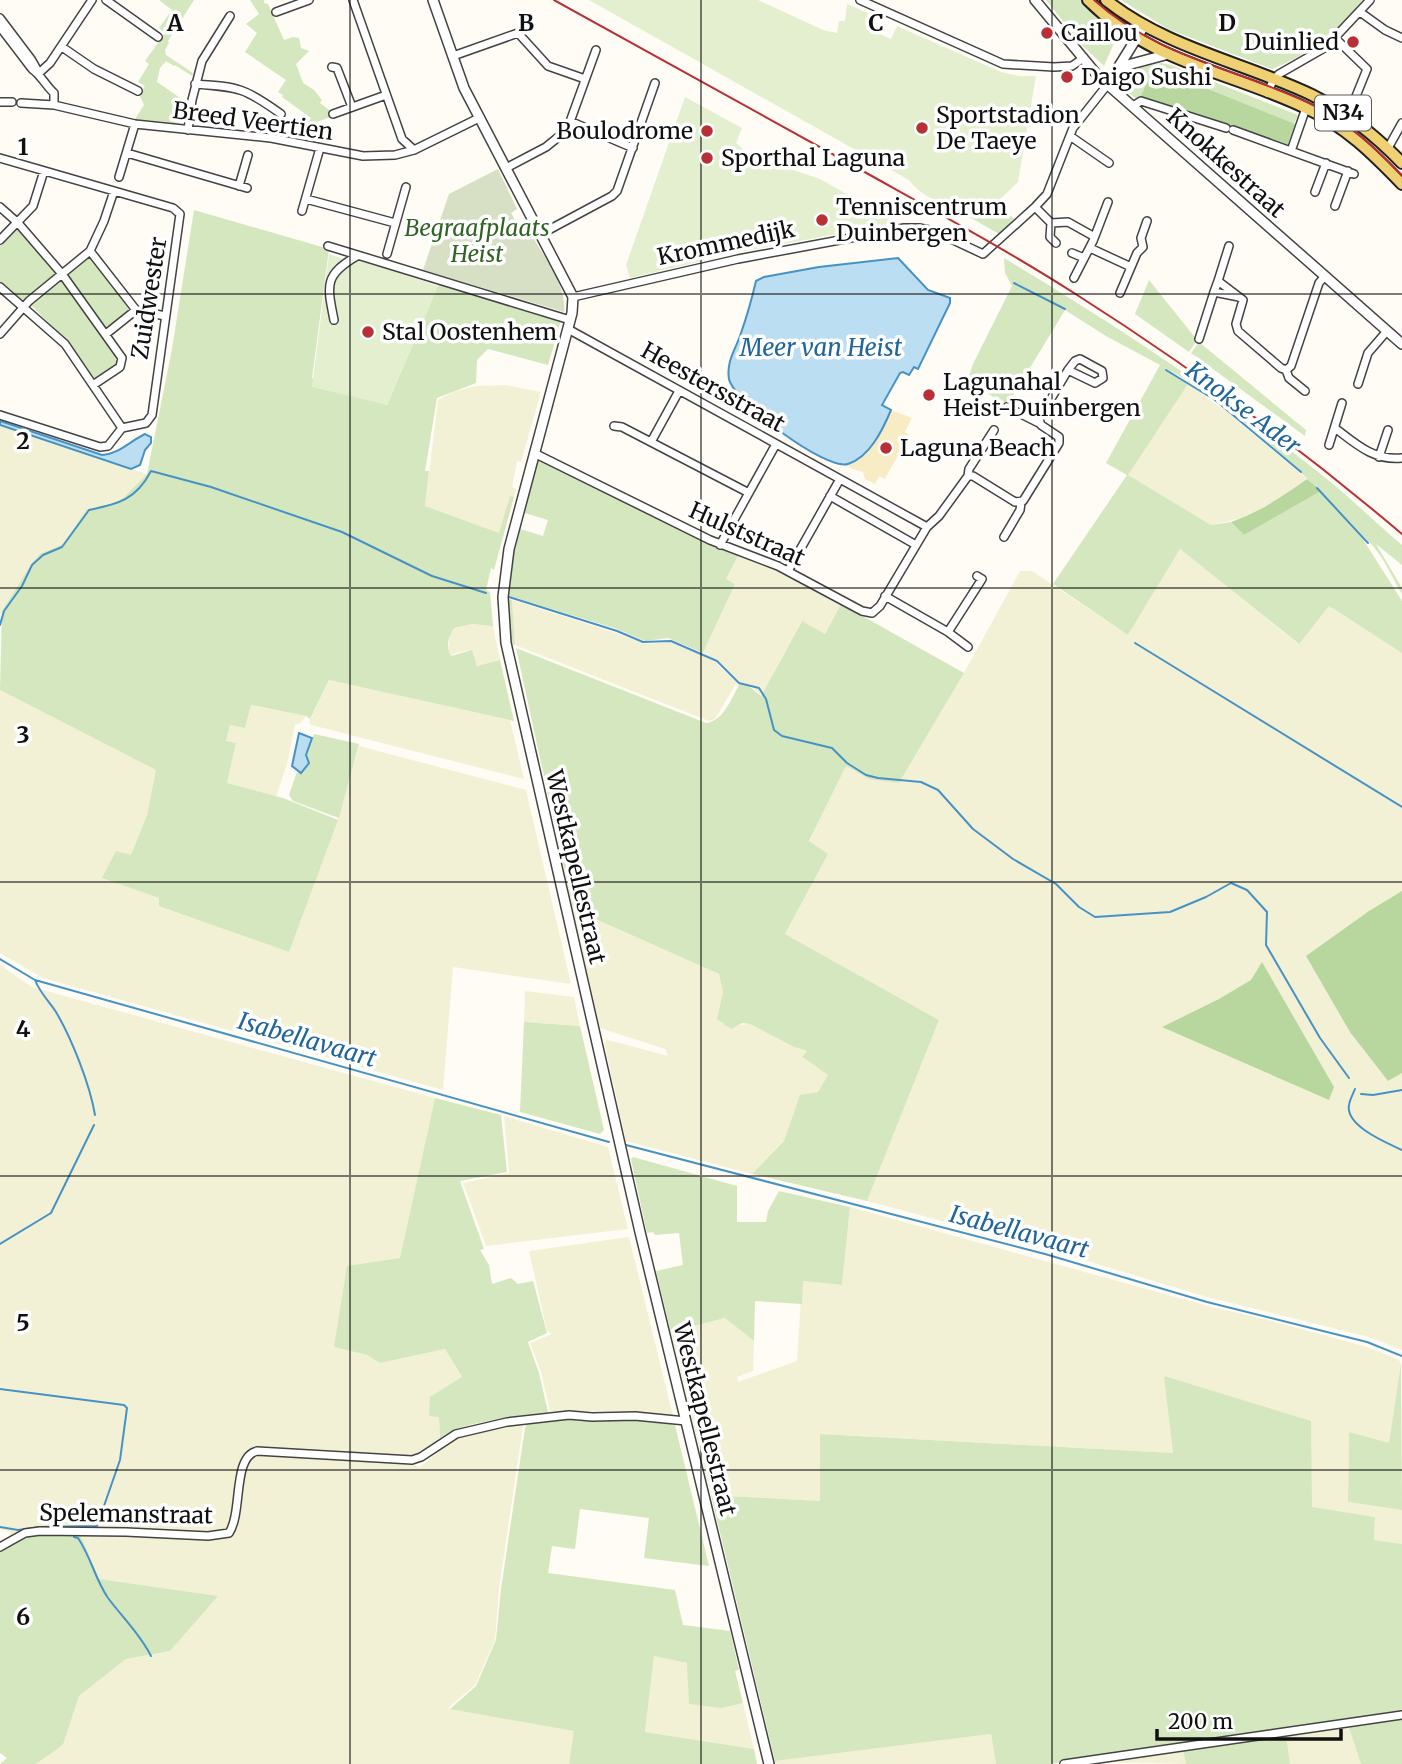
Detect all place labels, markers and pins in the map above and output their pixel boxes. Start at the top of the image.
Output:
place label: Caillou [1061,18,1138,47]
marker: Caillou [1039,25,1055,41]
place label: Duinlied [1244,27,1339,56]
marker: Duinlied [1345,34,1361,50]
place label: Daigo Sushi [1081,62,1212,91]
marker: Daigo Sushi [1059,69,1075,85]
place label: Sportstadion De Taeye [936,100,1080,155]
place label: Boulodrome [556,116,693,145]
marker: Sportstadion De Taeye [914,120,930,136]
marker: Boulodrome [699,123,715,139]
place label: Sporthal Laguna [721,143,905,172]
marker: Sporthal Laguna [699,150,715,166]
place label: Tenniscentrum Duinbergen [836,192,1008,247]
marker: Tenniscentrum Duinbergen [814,212,830,228]
place label: Stal Oostenhem [382,317,557,346]
marker: Stal Oostenhem [360,324,376,340]
place label: Lagunahal Heist-Duinbergen [943,367,1141,422]
marker: Lagunahal Heist-Duinbergen [921,387,937,403]
place label: Laguna Beach [900,433,1056,462]
marker: Laguna Beach [878,440,894,456]

